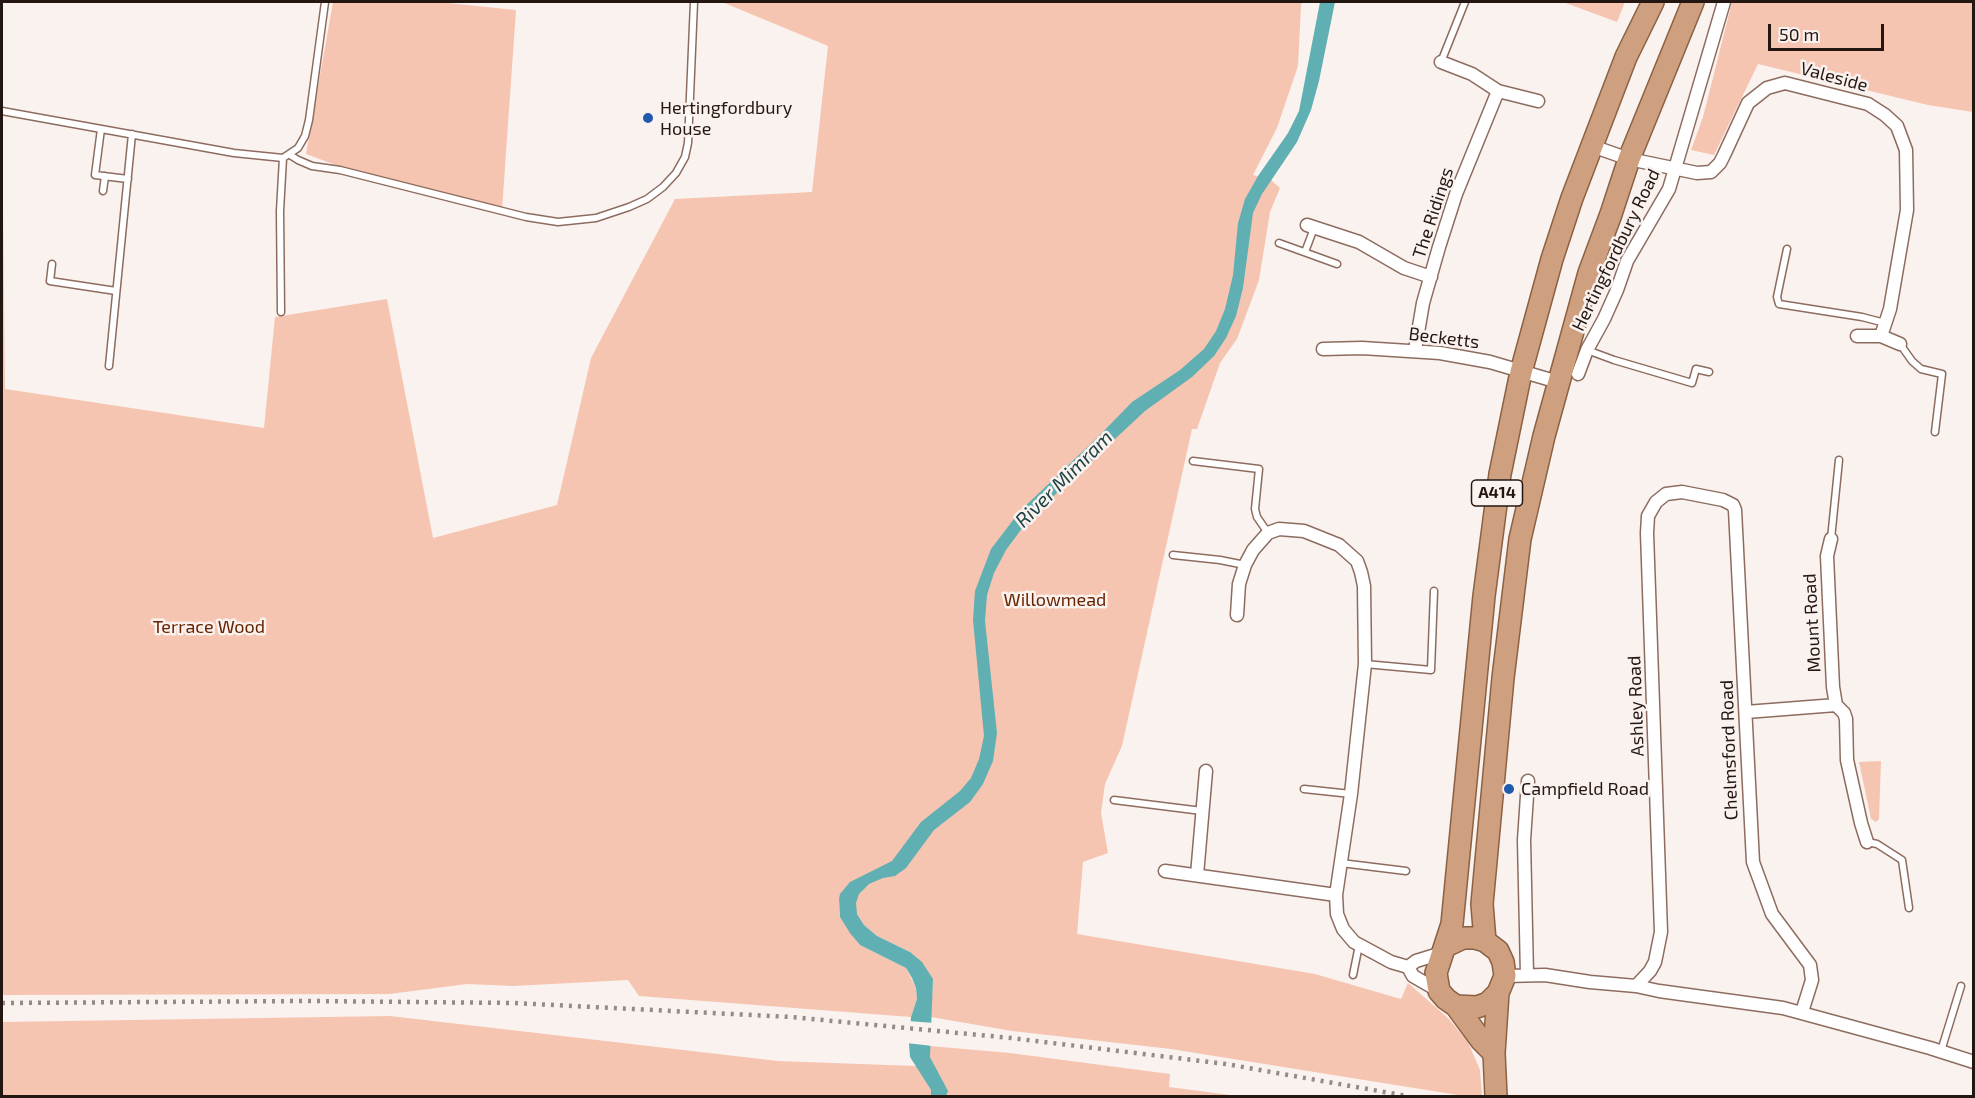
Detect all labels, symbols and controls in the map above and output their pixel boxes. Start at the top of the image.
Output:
scale bar [1771,12,1886,50]
text: 50 m [1779,23,1819,45]
street label: Valeside [1798,58,1870,96]
place label: Hertingfordbury House [660,97,792,140]
marker: Hertingfordbury House [641,111,655,125]
street label: The Ridings [1408,165,1458,261]
street label: Hertingfordbury Road [1567,165,1665,335]
street label: Becketts [1407,323,1481,353]
water label: River Mimram [1010,425,1118,533]
road number: A414 [1472,480,1522,506]
street label: Mount Road [1799,573,1825,673]
park label: Willowmead [1004,589,1106,611]
park label: Terrace Wood [153,616,265,638]
street label: Ashley Road [1623,655,1649,757]
street label: Chelmsford Road [1716,679,1742,821]
place label: Campfield Road [1521,778,1649,800]
marker: Campfield Road [1502,782,1516,796]

